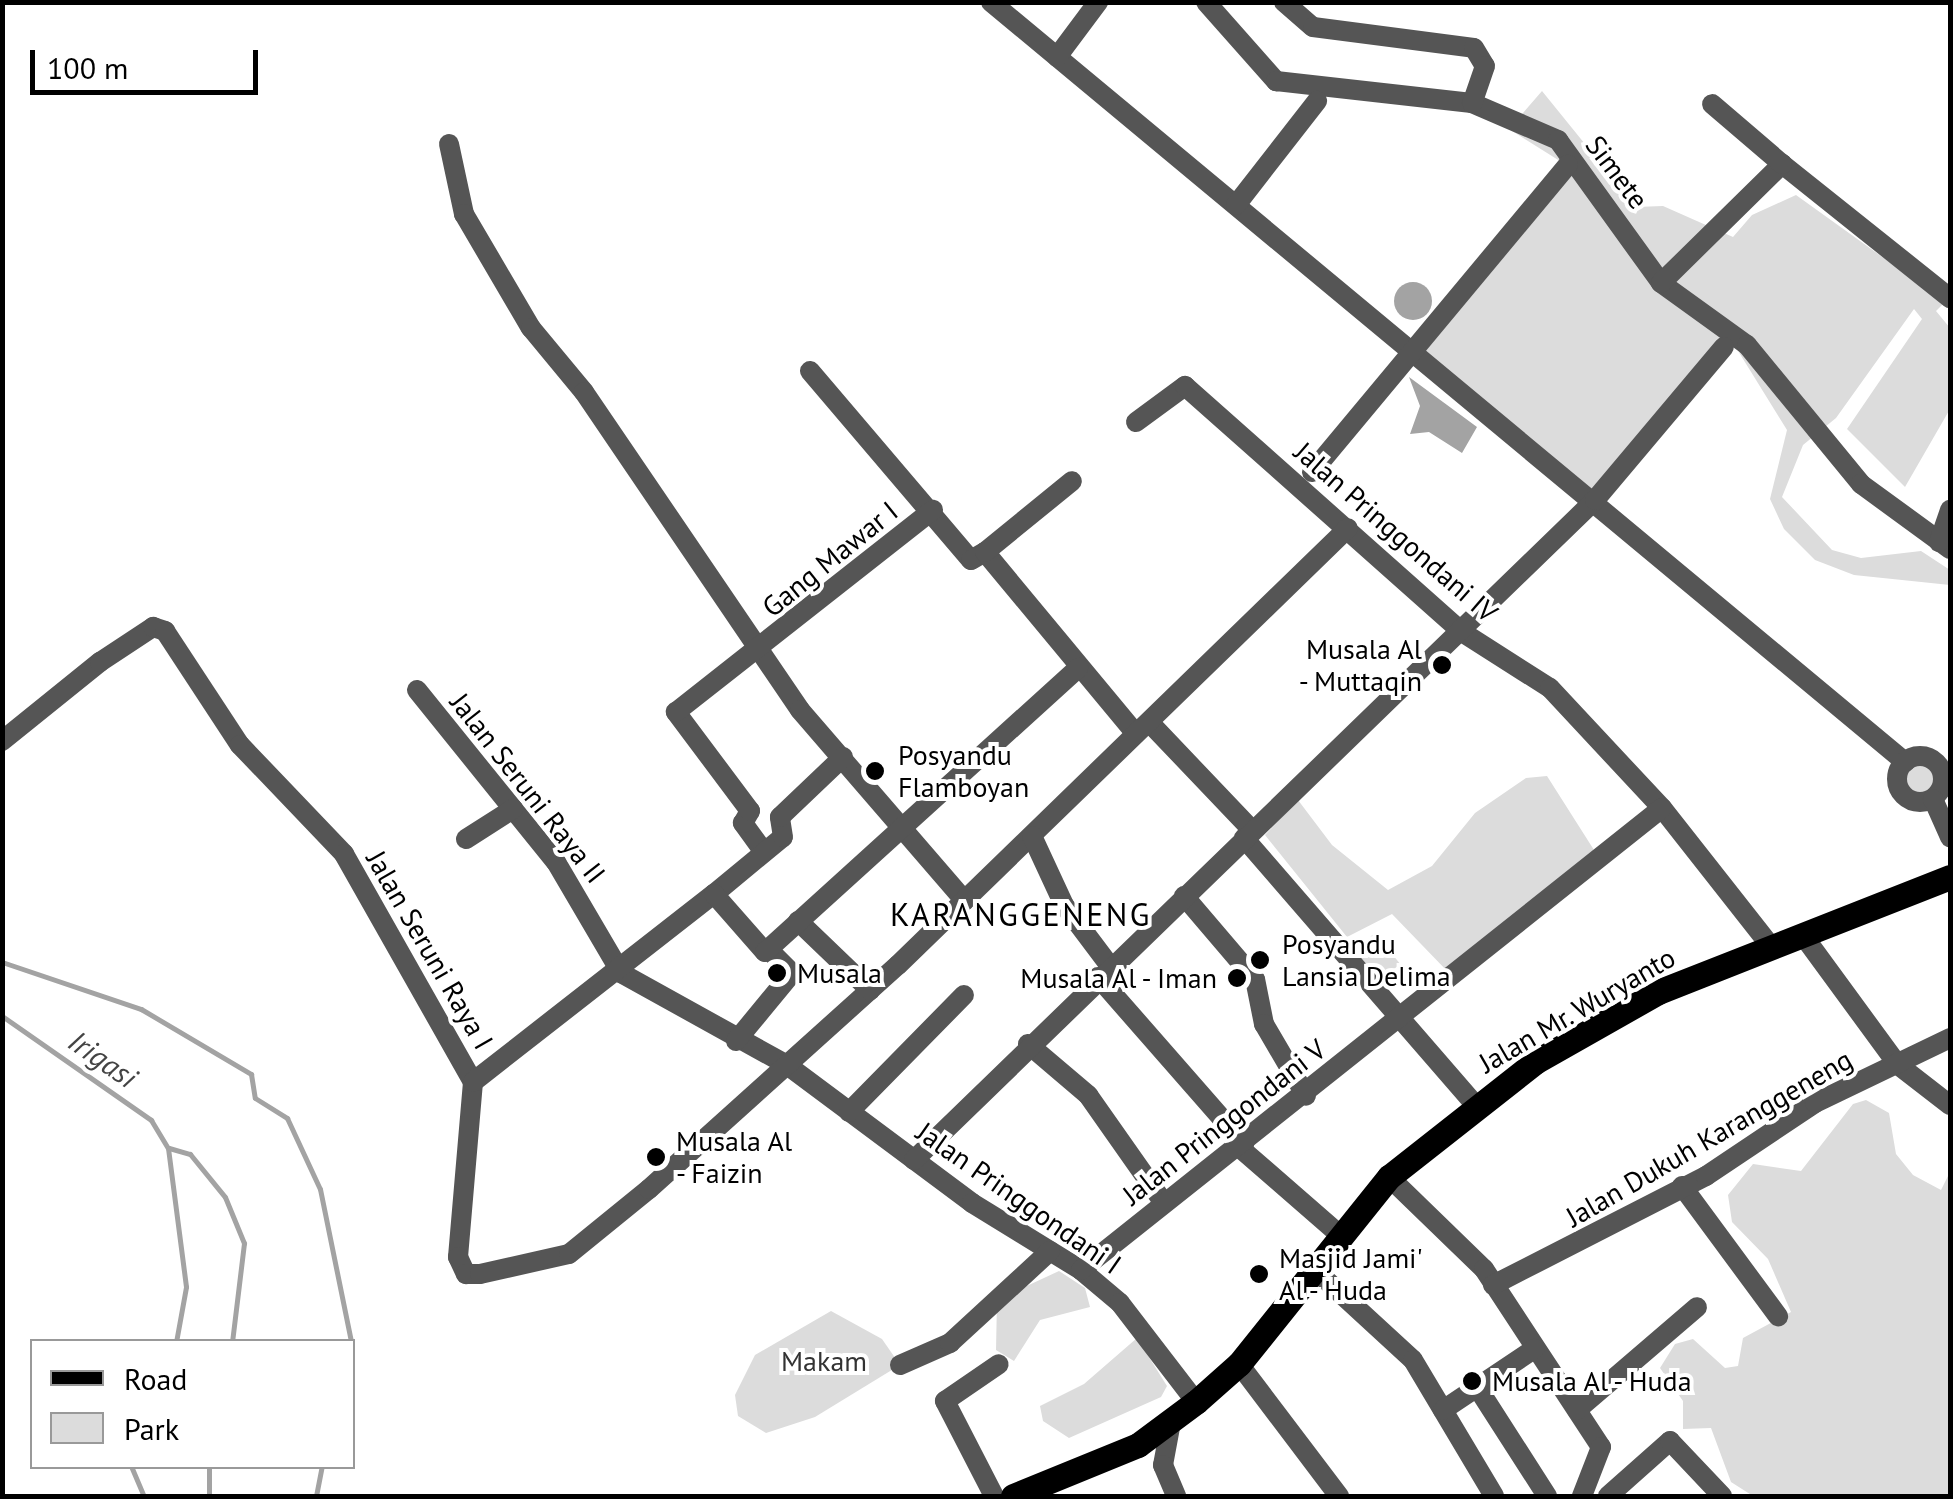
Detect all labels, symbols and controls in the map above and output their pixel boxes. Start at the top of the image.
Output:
scale bar [35,30,262,92]
text: 100 m [47,48,128,87]
street label: Simete [1579,129,1655,215]
street label: Jalan Pringgondani IV [1288,435,1504,629]
street label: Gang Mawar I [756,494,904,624]
place label: Musala Al - Muttaqin [1296,632,1422,698]
marker: Musala Al - Muttaqin [1431,654,1453,676]
street label: Jalan Seruni Raya II [443,686,613,890]
place label: Posyandu Flamboyan [898,738,1029,804]
marker: Posyandu Flamboyan [862,758,888,784]
street label: Jalan Seruni Raya I [360,845,500,1055]
district label: KARANGGENENG [890,895,1152,933]
place label: Posyandu Lansia Delima [1282,927,1451,993]
street label: Jalan Mr. Wuryanto [1472,940,1682,1080]
marker: Posyandu Lansia Delima [1247,947,1273,973]
place label: Musala [797,956,882,990]
place label: Musala Al - Iman [1015,961,1217,995]
marker: Musala [766,962,788,984]
marker: Musala Al - Iman [1226,967,1248,989]
water label: Irigasi [62,1023,144,1095]
street label: Jalan Pringgondani V [1115,1032,1333,1212]
street label: Jalan Dukuh Karanggeneng [1560,1042,1858,1234]
street label: Jalan Pringgondani I [910,1115,1128,1281]
place label: Musala Al - Faizin [676,1124,793,1190]
marker: Musala Al - Faizin [645,1146,667,1168]
place label: Masjid Jami' Al - Huda [1279,1241,1423,1307]
marker: Masjid Jami' Al - Huda [1248,1263,1270,1285]
legend [30,1339,355,1469]
park label: Makam [781,1344,867,1378]
text: Road [124,1359,188,1398]
place label: Musala Al - Huda [1492,1364,1697,1398]
marker: Musala Al - Huda [1461,1370,1483,1392]
text: Park [124,1409,179,1448]

